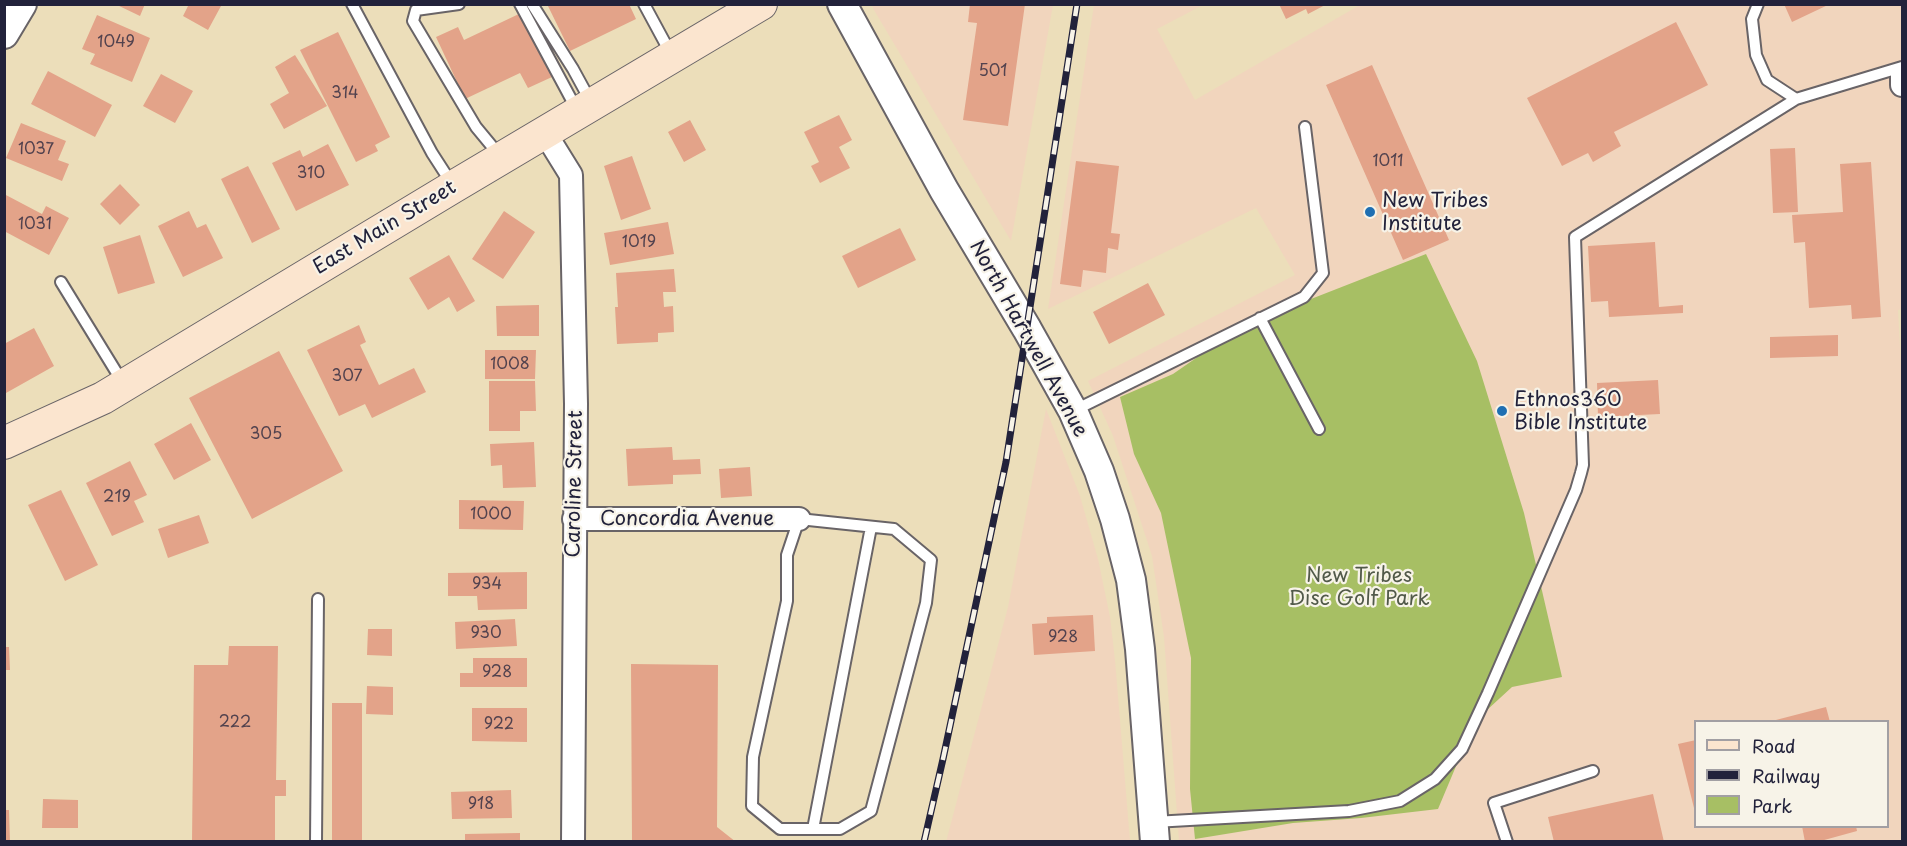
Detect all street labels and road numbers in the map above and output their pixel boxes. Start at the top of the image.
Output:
street label: East Main Street [309,176,461,280]
street label: North Hartwell Avenue [964,237,1092,441]
street label: Caroline Street [562,410,588,558]
street label: Concordia Avenue [600,507,774,531]

